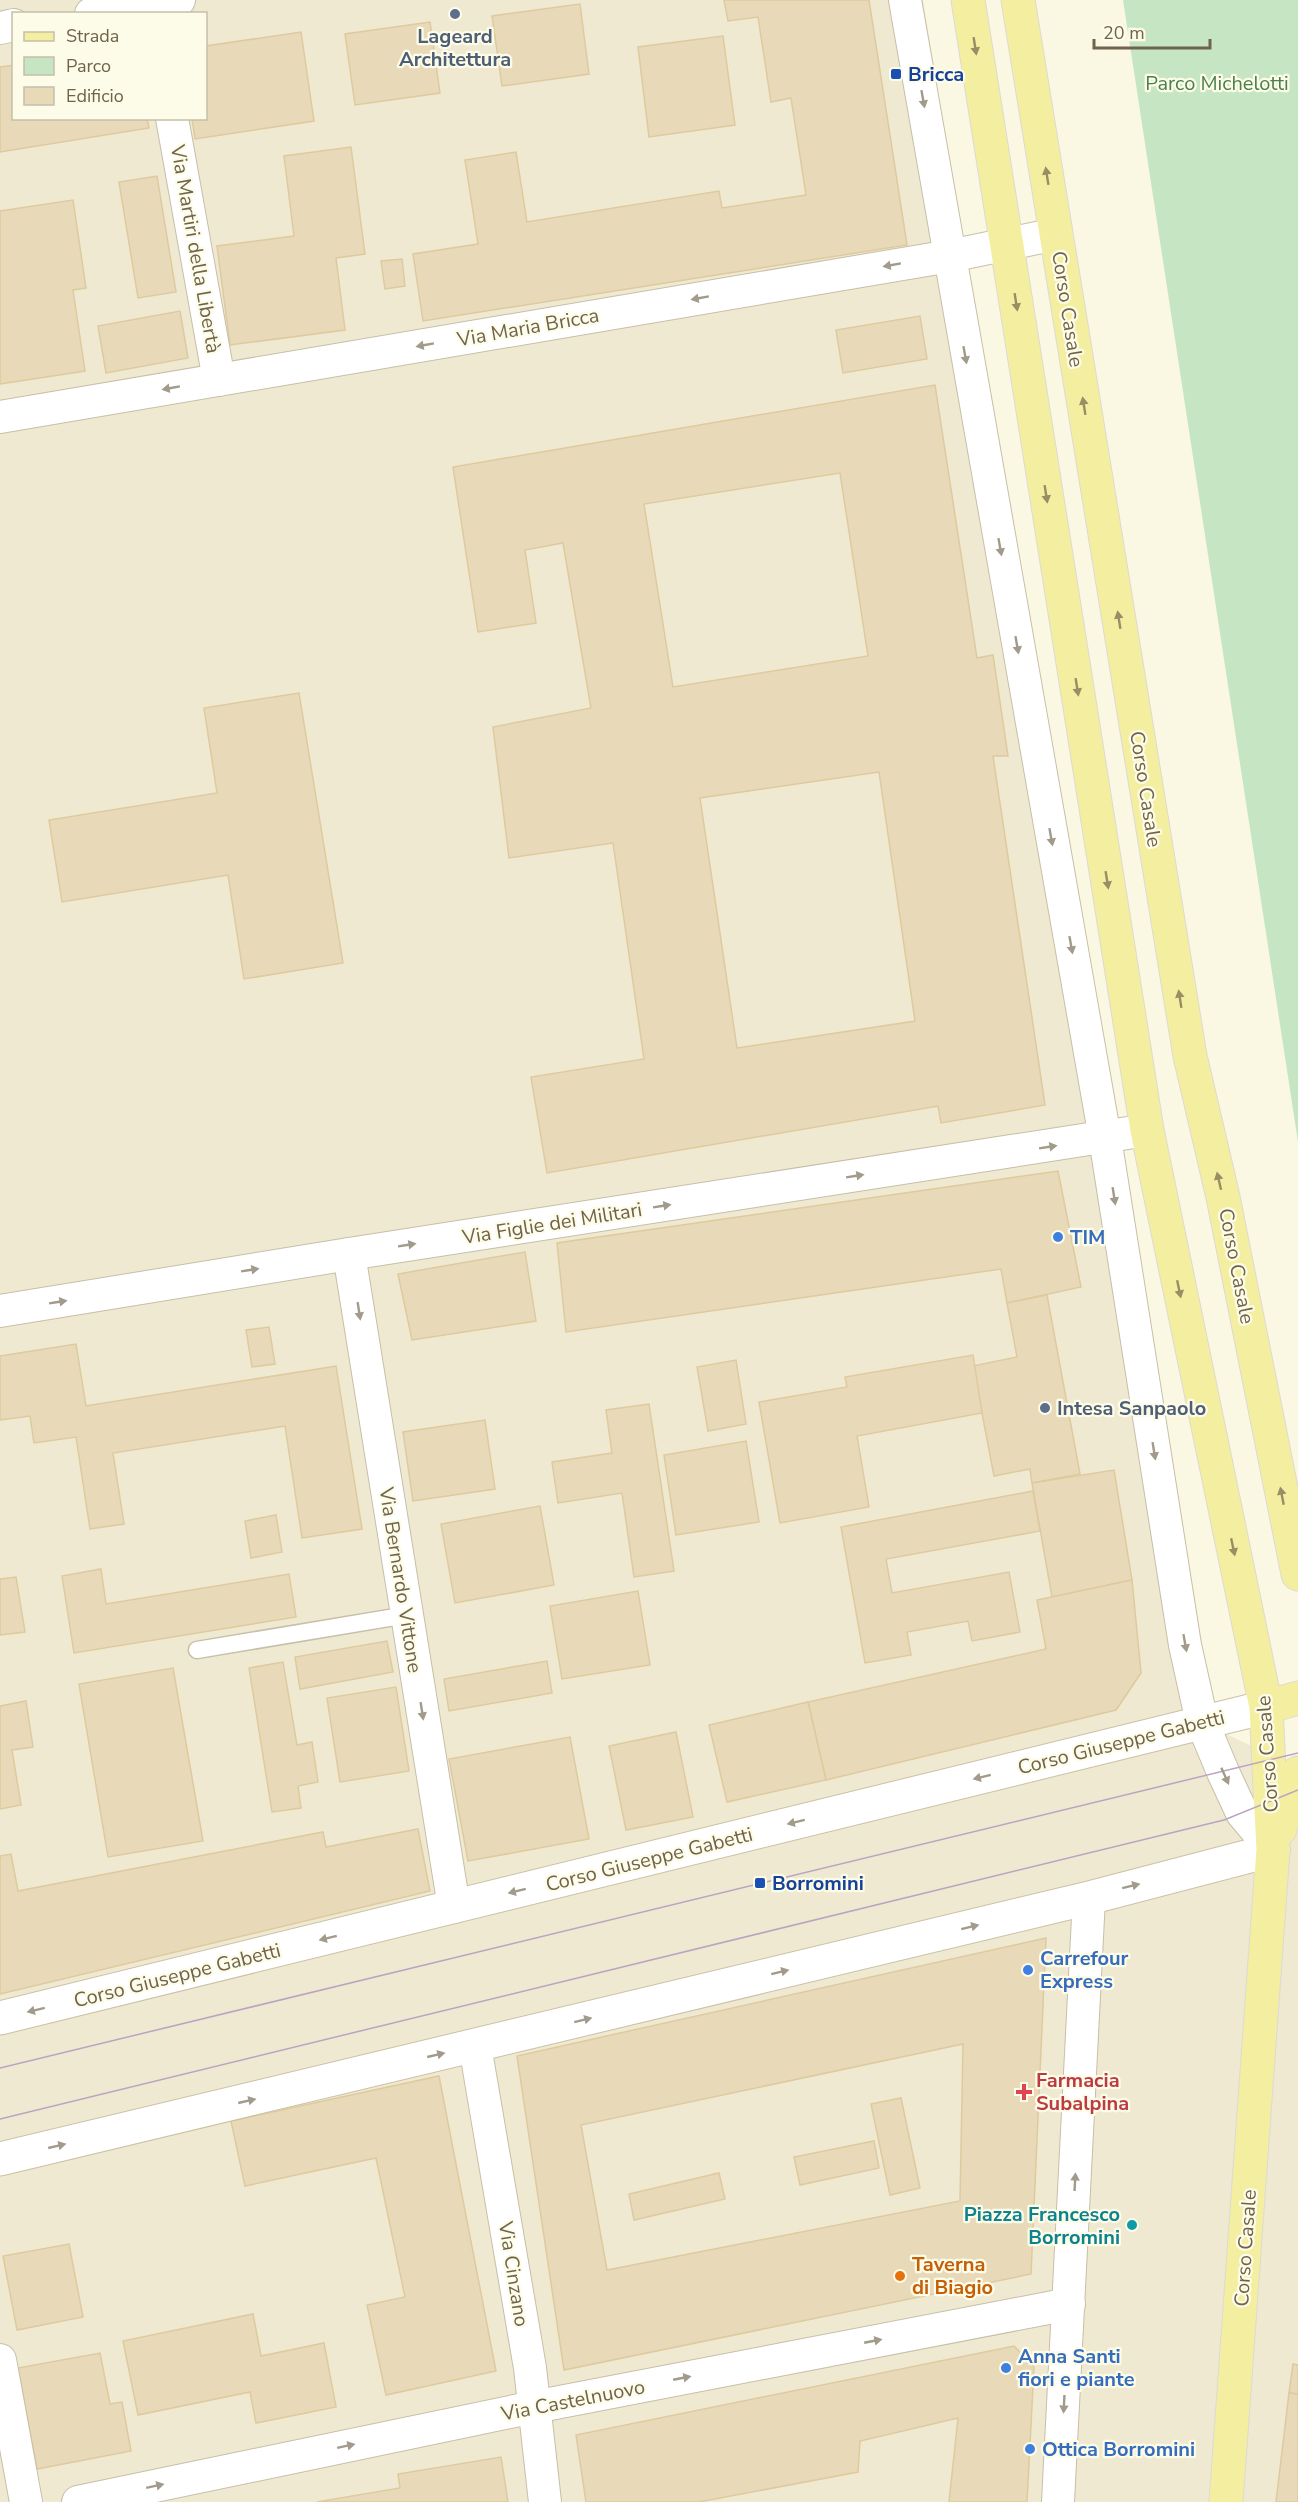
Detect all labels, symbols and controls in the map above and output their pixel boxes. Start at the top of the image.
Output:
marker: Lageard Architettura [448,7,462,21]
legend [12,12,207,120]
scale bar [1094,12,1210,50]
text: 20 m [1103,21,1145,45]
place label: Lageard Architettura [399,23,511,73]
text: Strada [66,24,119,48]
one-way arrow [971,37,980,56]
text: Parco [66,54,111,78]
place label: Bricca [908,61,964,88]
marker: Bricca [889,67,903,81]
park label: Parco Michelotti [1145,70,1289,97]
text: Edificio [66,84,124,108]
one-way arrow [918,90,927,109]
street label: Via Martiri della Libertà [164,142,227,355]
one-way arrow [1042,167,1051,186]
street label: Corso Casale [1045,249,1090,369]
one-way arrow [883,261,902,270]
one-way arrow [1011,292,1020,311]
one-way arrow [690,294,709,303]
street label: Via Maria Bricca [454,302,601,353]
one-way arrow [415,341,434,350]
one-way arrow [961,346,970,365]
one-way arrow [161,384,180,393]
one-way arrow [1079,397,1088,416]
one-way arrow [1042,485,1051,504]
one-way arrow [996,538,1005,557]
one-way arrow [1114,610,1123,629]
one-way arrow [1013,636,1022,655]
one-way arrow [1072,678,1081,697]
street label: Corso Casale [1123,729,1168,849]
one-way arrow [1047,828,1056,847]
one-way arrow [1103,870,1112,889]
one-way arrow [1066,936,1075,955]
one-way arrow [1175,989,1184,1008]
one-way arrow [1038,1142,1057,1151]
one-way arrow [846,1172,865,1181]
one-way arrow [1214,1172,1224,1190]
one-way arrow [1109,1186,1118,1205]
street label: Via Figlie dei Militari [459,1196,644,1251]
one-way arrow [653,1201,672,1210]
street label: Corso Casale [1212,1206,1261,1326]
place label: TIM [1070,1224,1105,1251]
marker: TIM [1051,1230,1065,1244]
one-way arrow [398,1240,417,1249]
one-way arrow [241,1265,260,1274]
one-way arrow [1175,1279,1184,1298]
one-way arrow [48,1297,67,1306]
one-way arrow [354,1302,363,1321]
place label: Intesa Sanpaolo [1057,1395,1206,1422]
marker: Intesa Sanpaolo [1038,1401,1052,1415]
one-way arrow [1150,1441,1159,1460]
street label: Via Bernardo Vittone [372,1484,429,1675]
one-way arrow [1277,1486,1287,1505]
one-way arrow [1229,1538,1238,1557]
one-way arrow [1181,1634,1190,1653]
street label: Corso Casale [1250,1695,1285,1813]
one-way arrow [418,1702,427,1721]
street label: Corso Giuseppe Gabetti [1015,1704,1227,1781]
one-way arrow [1220,1768,1229,1785]
one-way arrow [973,1772,991,1782]
one-way arrow [786,1818,805,1828]
street label: Corso Giuseppe Gabetti [543,1821,755,1898]
place label: Borromini [772,1870,864,1897]
marker: Borromini [753,1876,767,1890]
one-way arrow [1122,1880,1140,1890]
one-way arrow [508,1887,526,1897]
one-way arrow [961,1921,979,1931]
one-way arrow [318,1933,337,1943]
street label: Corso Giuseppe Gabetti [71,1937,283,2014]
place label: Carrefour Express [1040,1945,1129,1995]
marker: Carrefour Express [1021,1963,1035,1977]
one-way arrow [771,1967,789,1977]
one-way arrow [27,2005,45,2015]
one-way arrow [573,2015,592,2025]
one-way arrow [427,2050,445,2060]
place label: Farmacia Subalpina [1036,2067,1129,2117]
marker: Farmacia Subalpina [1017,2085,1031,2099]
one-way arrow [237,2095,256,2105]
one-way arrow [48,2140,66,2150]
one-way arrow [1070,2173,1080,2192]
street label: Corso Casale [1228,2189,1263,2307]
place label: Piazza Francesco Borromini [964,2201,1120,2251]
marker: Piazza Francesco Borromini [1125,2218,1139,2232]
street label: Via Cinzano [492,2219,535,2328]
place label: Taverna di Biagio [912,2251,993,2301]
marker: Taverna di Biagio [893,2269,907,2283]
one-way arrow [864,2336,883,2345]
place label: Anna Santi fiori e piante [1018,2343,1135,2393]
marker: Anna Santi fiori e piante [999,2361,1013,2375]
street label: Via Castelnuovo [498,2373,647,2428]
one-way arrow [672,2373,691,2382]
one-way arrow [1059,2394,1068,2413]
place label: Ottica Borromini [1042,2436,1195,2463]
one-way arrow [337,2441,356,2450]
marker: Ottica Borromini [1023,2442,1037,2456]
one-way arrow [146,2481,165,2490]

